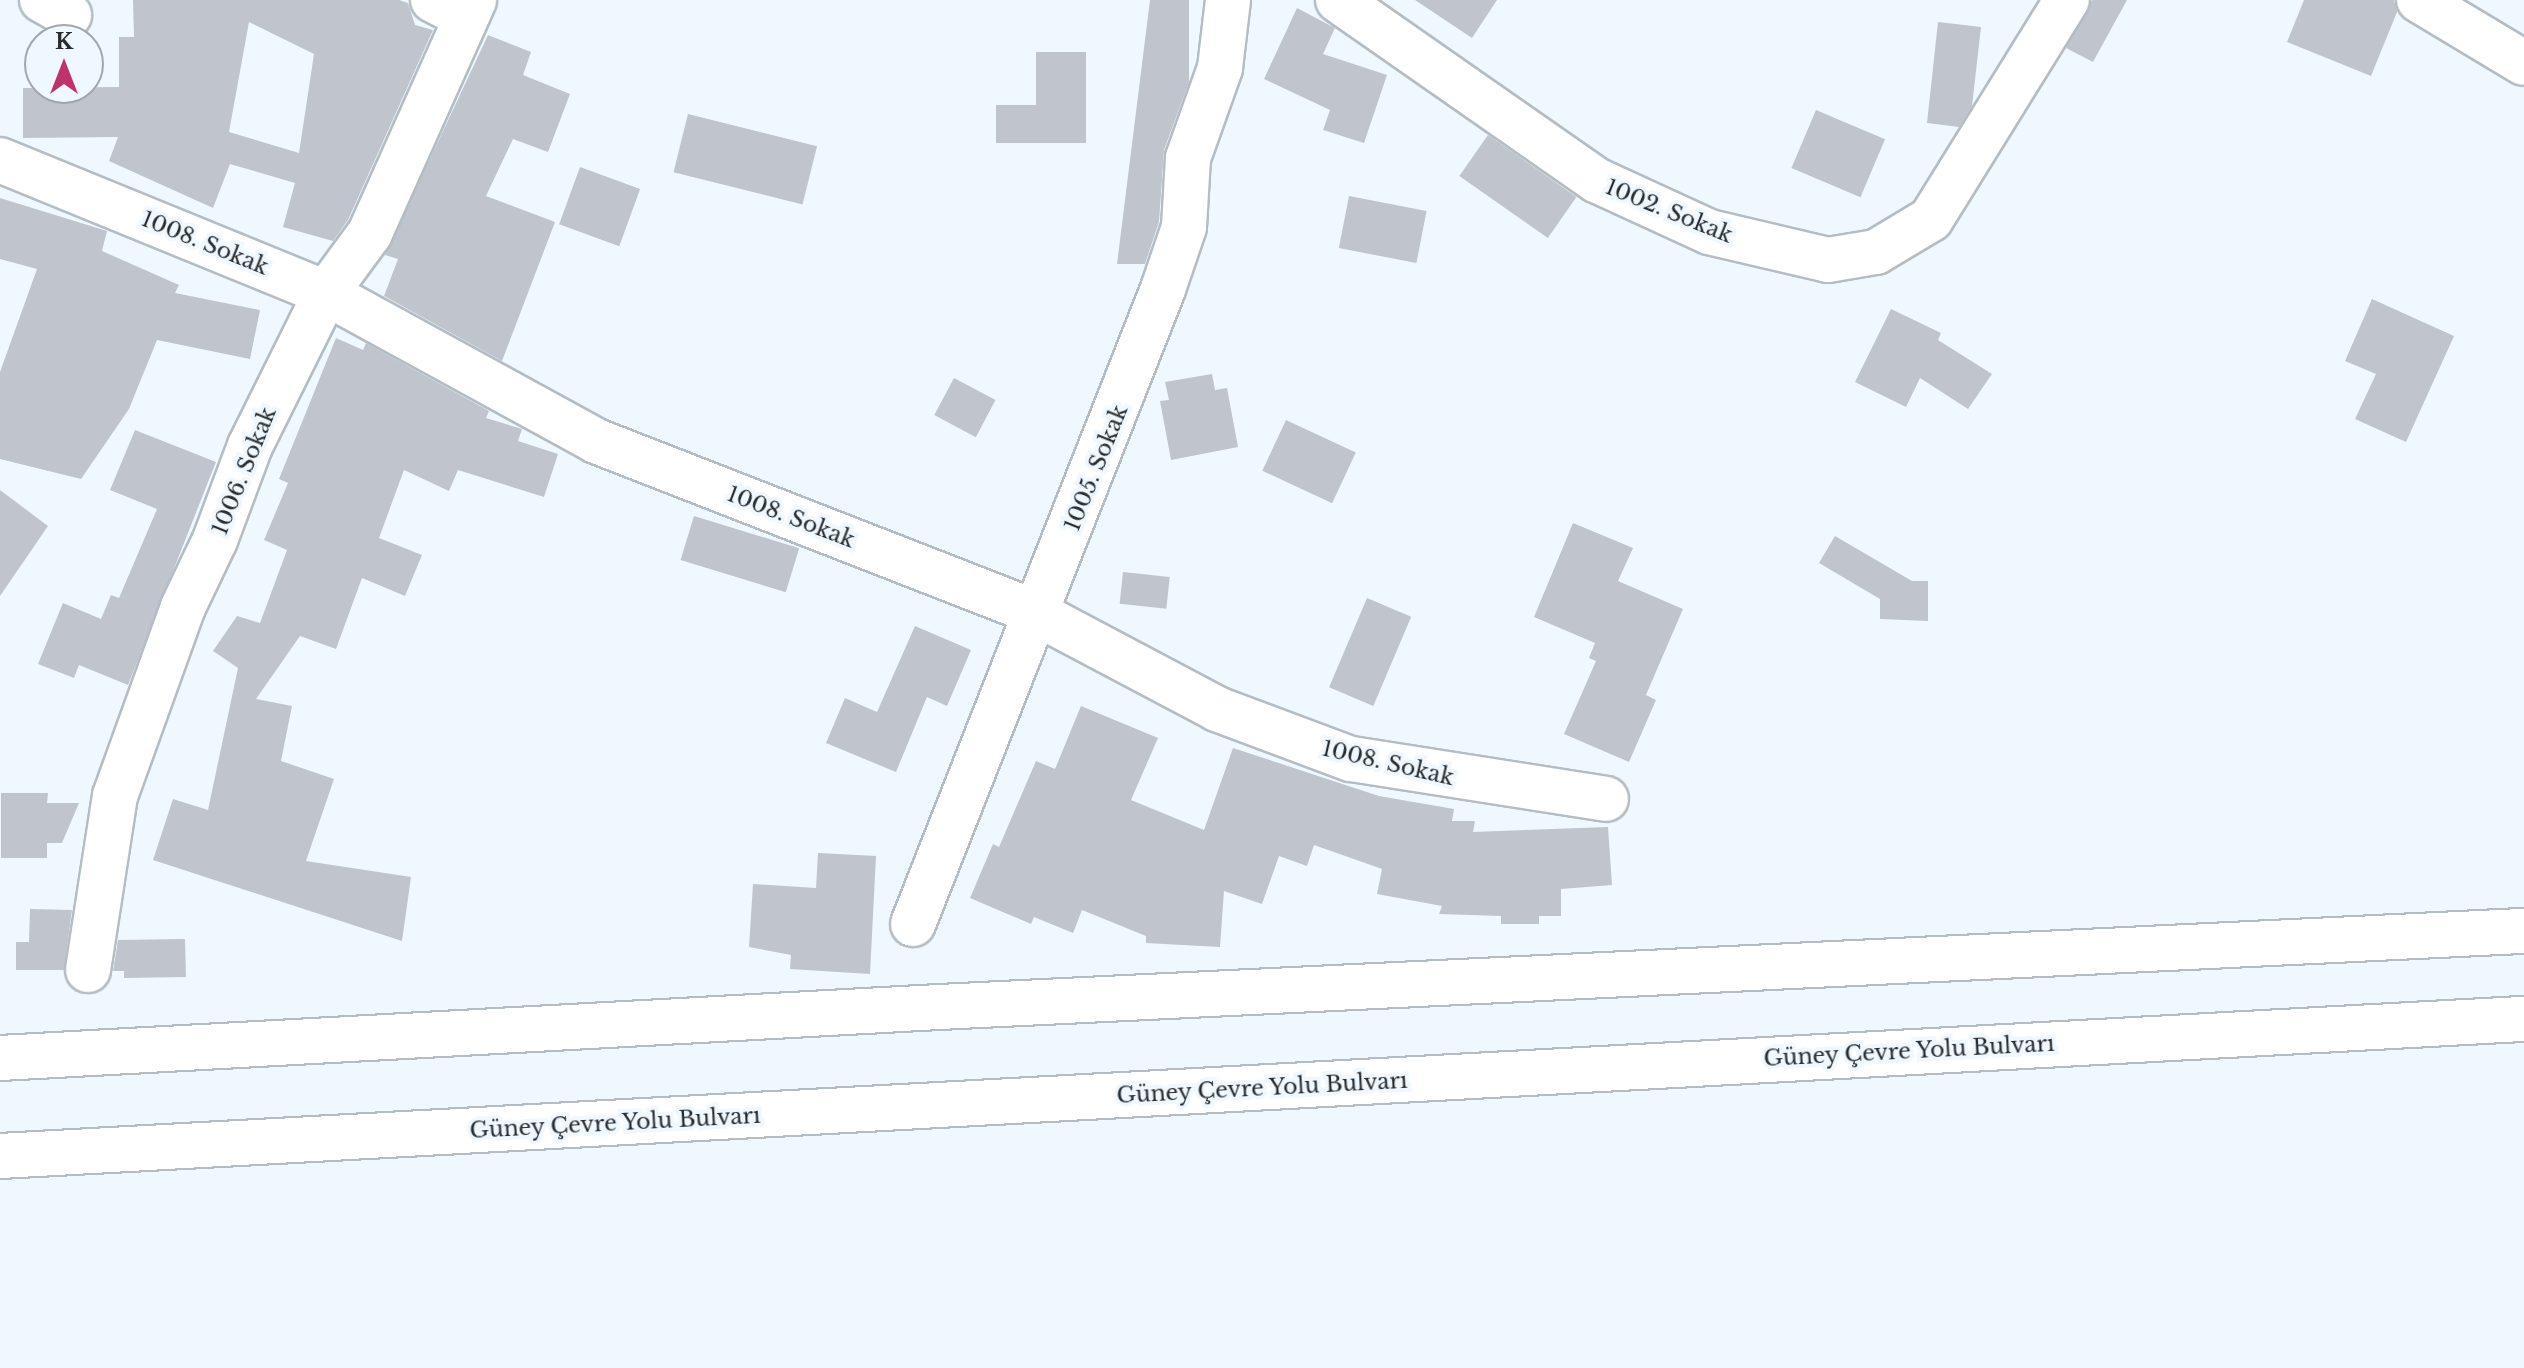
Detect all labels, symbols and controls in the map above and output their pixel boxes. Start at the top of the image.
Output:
north arrow [24,24,104,104]
text: K [55,28,73,55]
street label: 1002. Sokak [1602,174,1736,248]
street label: 1008. Sokak [138,206,272,280]
street label: 1005. Sokak [1059,401,1133,535]
street label: 1006. Sokak [206,403,282,539]
street label: 1008. Sokak [723,481,859,553]
street label: 1008. Sokak [1319,735,1457,791]
street label: Güney Çevre Yolu Bulvarı [1762,1030,2056,1072]
street label: Güney Çevre Yolu Bulvarı [1115,1067,1409,1109]
street label: Güney Çevre Yolu Bulvarı [468,1102,762,1144]

